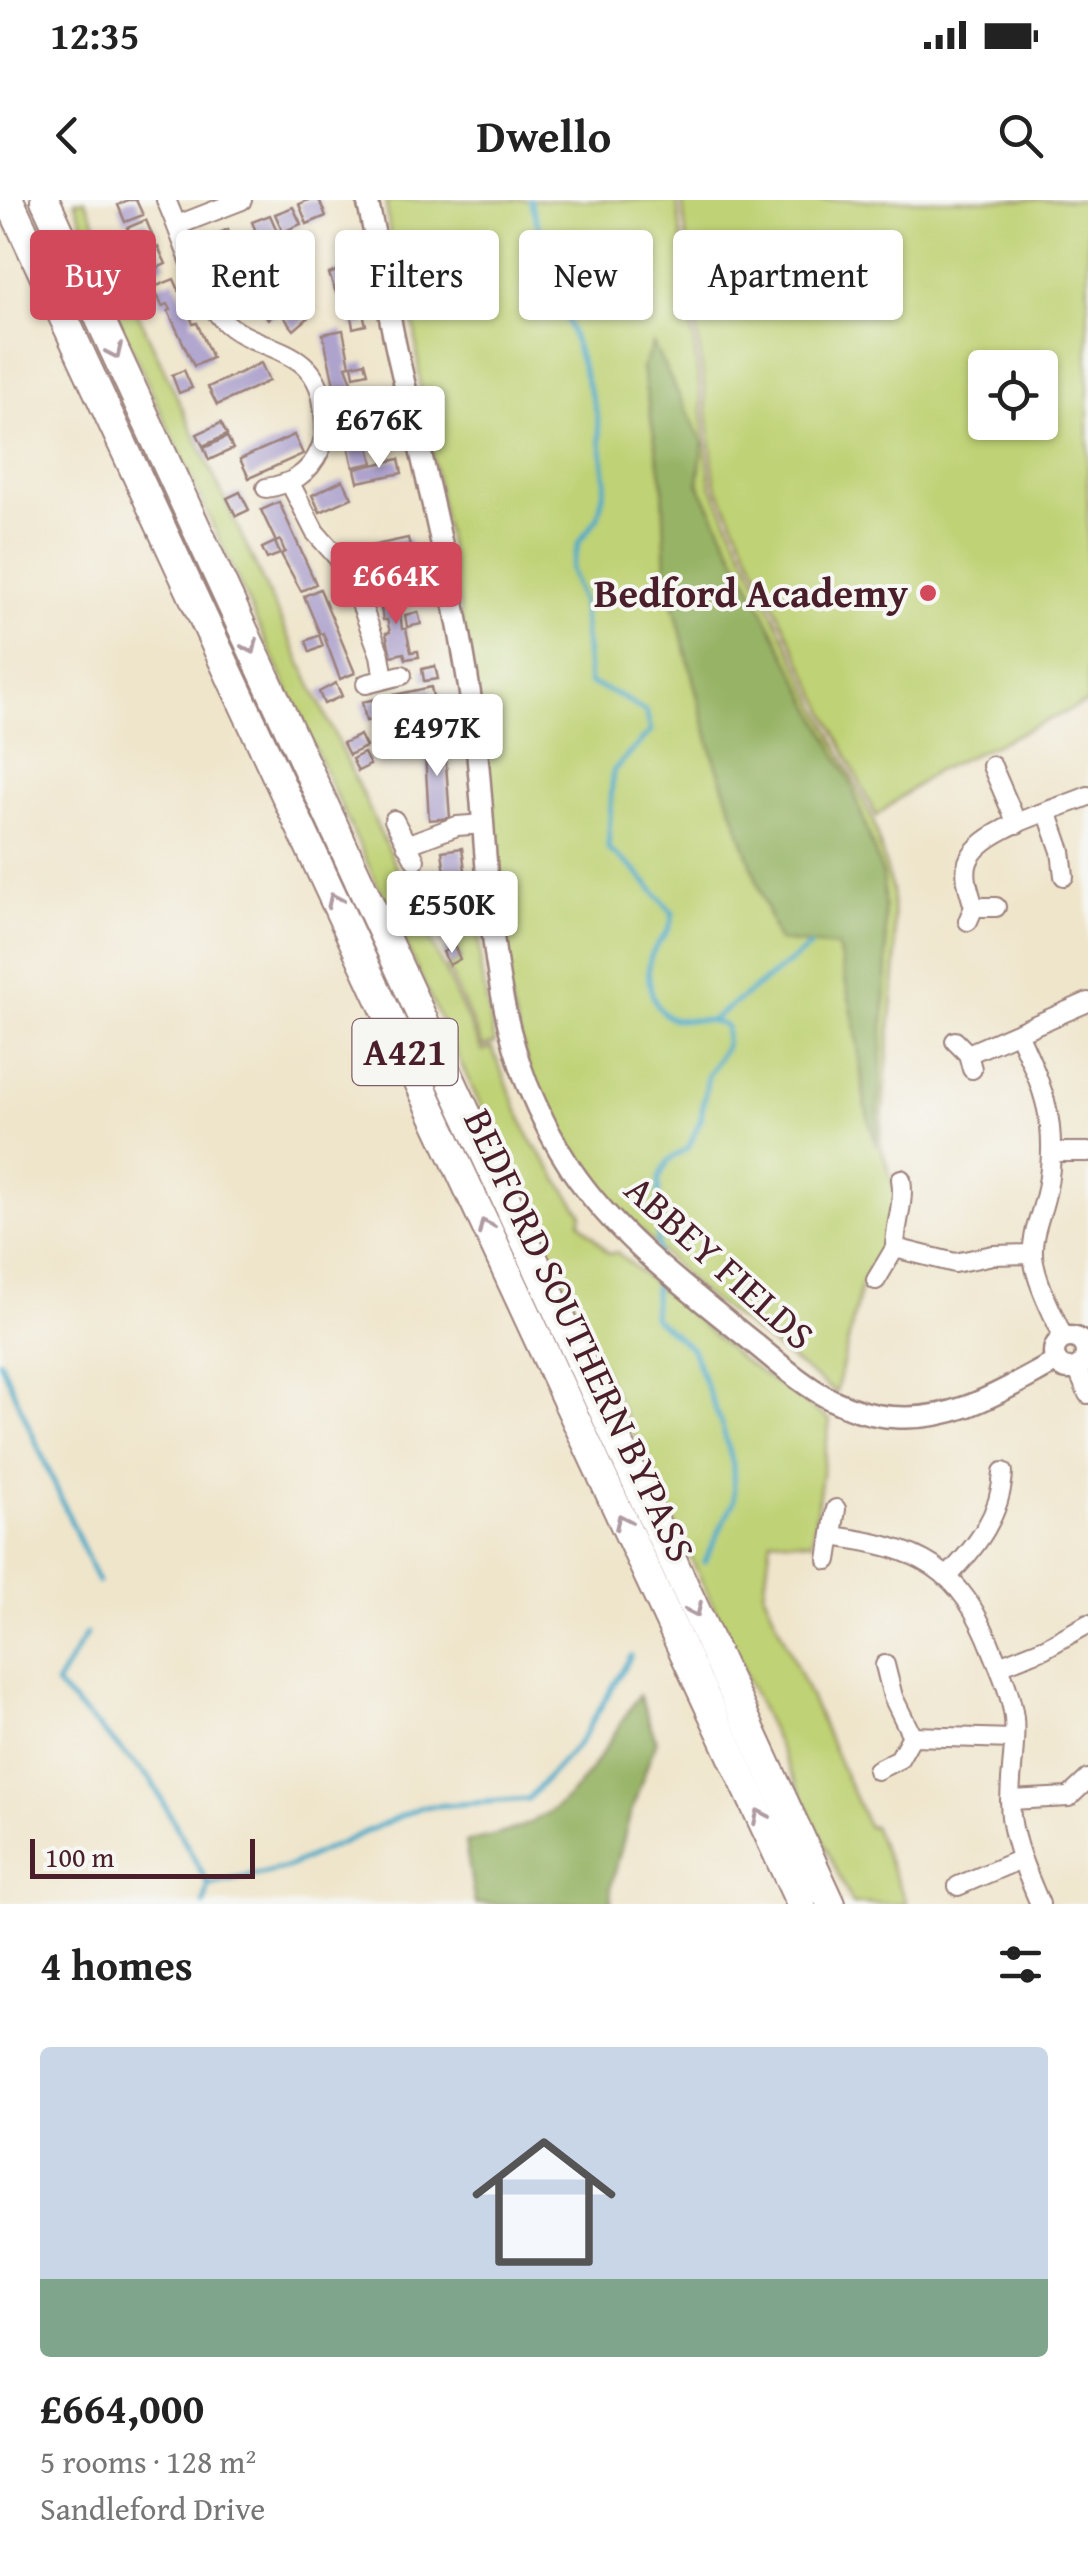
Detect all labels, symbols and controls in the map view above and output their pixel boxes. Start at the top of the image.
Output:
text: 12:35 [50,7,140,63]
text: Dwello [477,103,611,168]
icon: back [40,108,95,163]
icon: search [993,108,1048,163]
chip: Buy [30,230,156,320]
chip: Rent [176,230,315,320]
chip: Filters [335,230,499,320]
chip: New [519,230,653,320]
chip: Apartment [673,230,903,320]
one-way arrow [102,342,122,360]
map controls [968,350,1058,440]
button: locate [968,350,1058,440]
pin: £676K [309,386,449,471]
text: £676K [336,395,422,442]
pin: £664K [326,542,466,627]
text: £664K [353,551,439,598]
place label: Bedford Academy [594,563,908,622]
marker: Bedford Academy [917,582,939,604]
one-way arrow [239,637,259,655]
pin: £497K [367,694,507,779]
text: £497K [394,703,480,750]
pin: £550K [382,871,522,956]
text: £550K [409,880,495,927]
one-way arrow [326,892,346,910]
road number: A421 [352,1019,458,1085]
street label: BEDFORD SOUTHERN BYPASS [449,1099,712,1571]
street label: ABBEY FIELDS [612,1160,829,1363]
one-way arrow [478,1218,498,1236]
one-way arrow [615,1513,635,1531]
one-way arrow [683,1600,703,1618]
one-way arrow [752,1808,772,1826]
scale bar [30,1834,255,1878]
text: 100 m [45,1836,114,1877]
text: 4 homes [40,1934,193,1995]
icon: filters [993,1937,1048,1992]
icon: home [454,2112,634,2292]
text: £664,000 [40,2377,204,2438]
text: 5 rooms · 128 m² [40,2438,256,2485]
text: Sandleford Drive [40,2485,265,2532]

